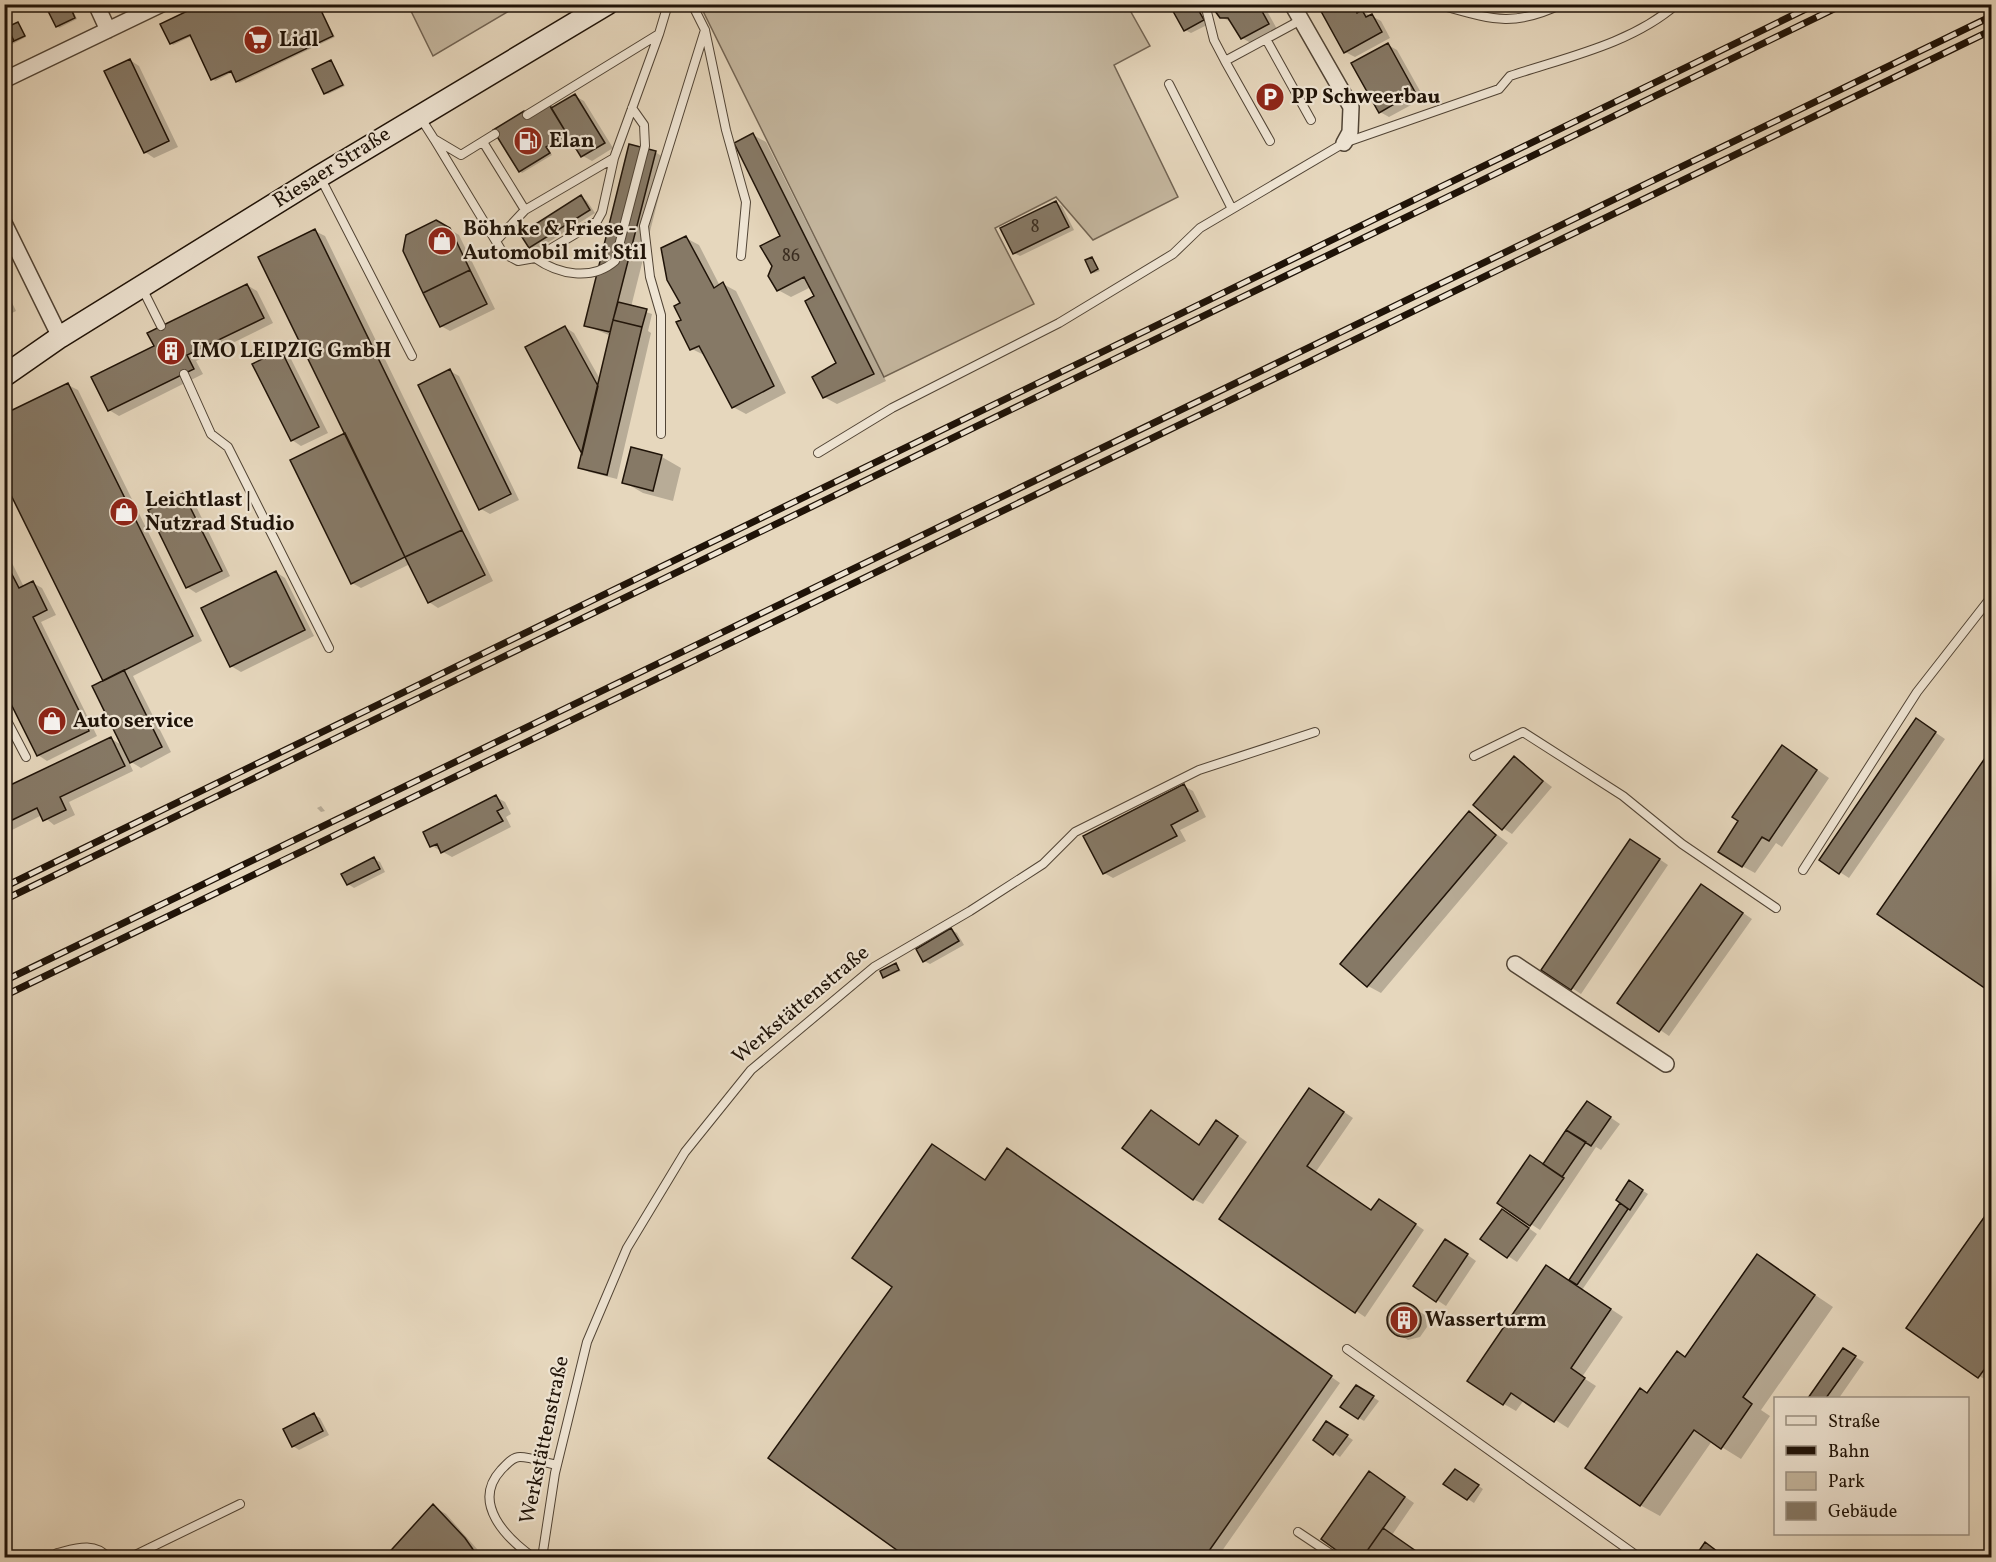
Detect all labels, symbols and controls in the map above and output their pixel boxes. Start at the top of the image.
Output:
supermarket icon: Lidl [242,24,274,56]
place label: Lidl [279,26,319,55]
parking icon: PP Schweerbau [1254,81,1286,113]
place label: PP Schweerbau [1291,83,1441,112]
street label: Riesaer Straße [268,120,396,216]
fuel station icon: Elan [512,125,544,157]
place label: Elan [549,127,595,156]
place label: Böhnke & Friese - Automobil mit Stil [463,215,647,268]
house number: 8 [1030,215,1040,240]
shop icon: Böhnke & Friese - Automobil mit Stil [426,225,458,257]
house number: 86 [782,244,800,269]
building icon: IMO LEIPZIG GmbH [155,335,187,367]
place label: IMO LEIPZIG GmbH [192,337,391,366]
place label: Leichtlast | Nutzrad Studio [145,486,294,539]
shop icon: Leichtlast | Nutzrad Studio [108,496,140,528]
shop icon: Auto service [36,705,68,737]
place label: Auto service [73,707,194,736]
street label: Werkstättenstraße [726,939,876,1071]
building icon: Wasserturm [1388,1304,1420,1336]
place label: Wasserturm [1425,1306,1547,1335]
street label: Werkstättenstraße [513,1353,577,1527]
legend [1774,1397,1969,1535]
text: Straße [1828,1410,1880,1435]
text: Bahn [1828,1440,1870,1465]
text: Park [1828,1470,1865,1495]
text: Gebäude [1828,1500,1897,1525]

